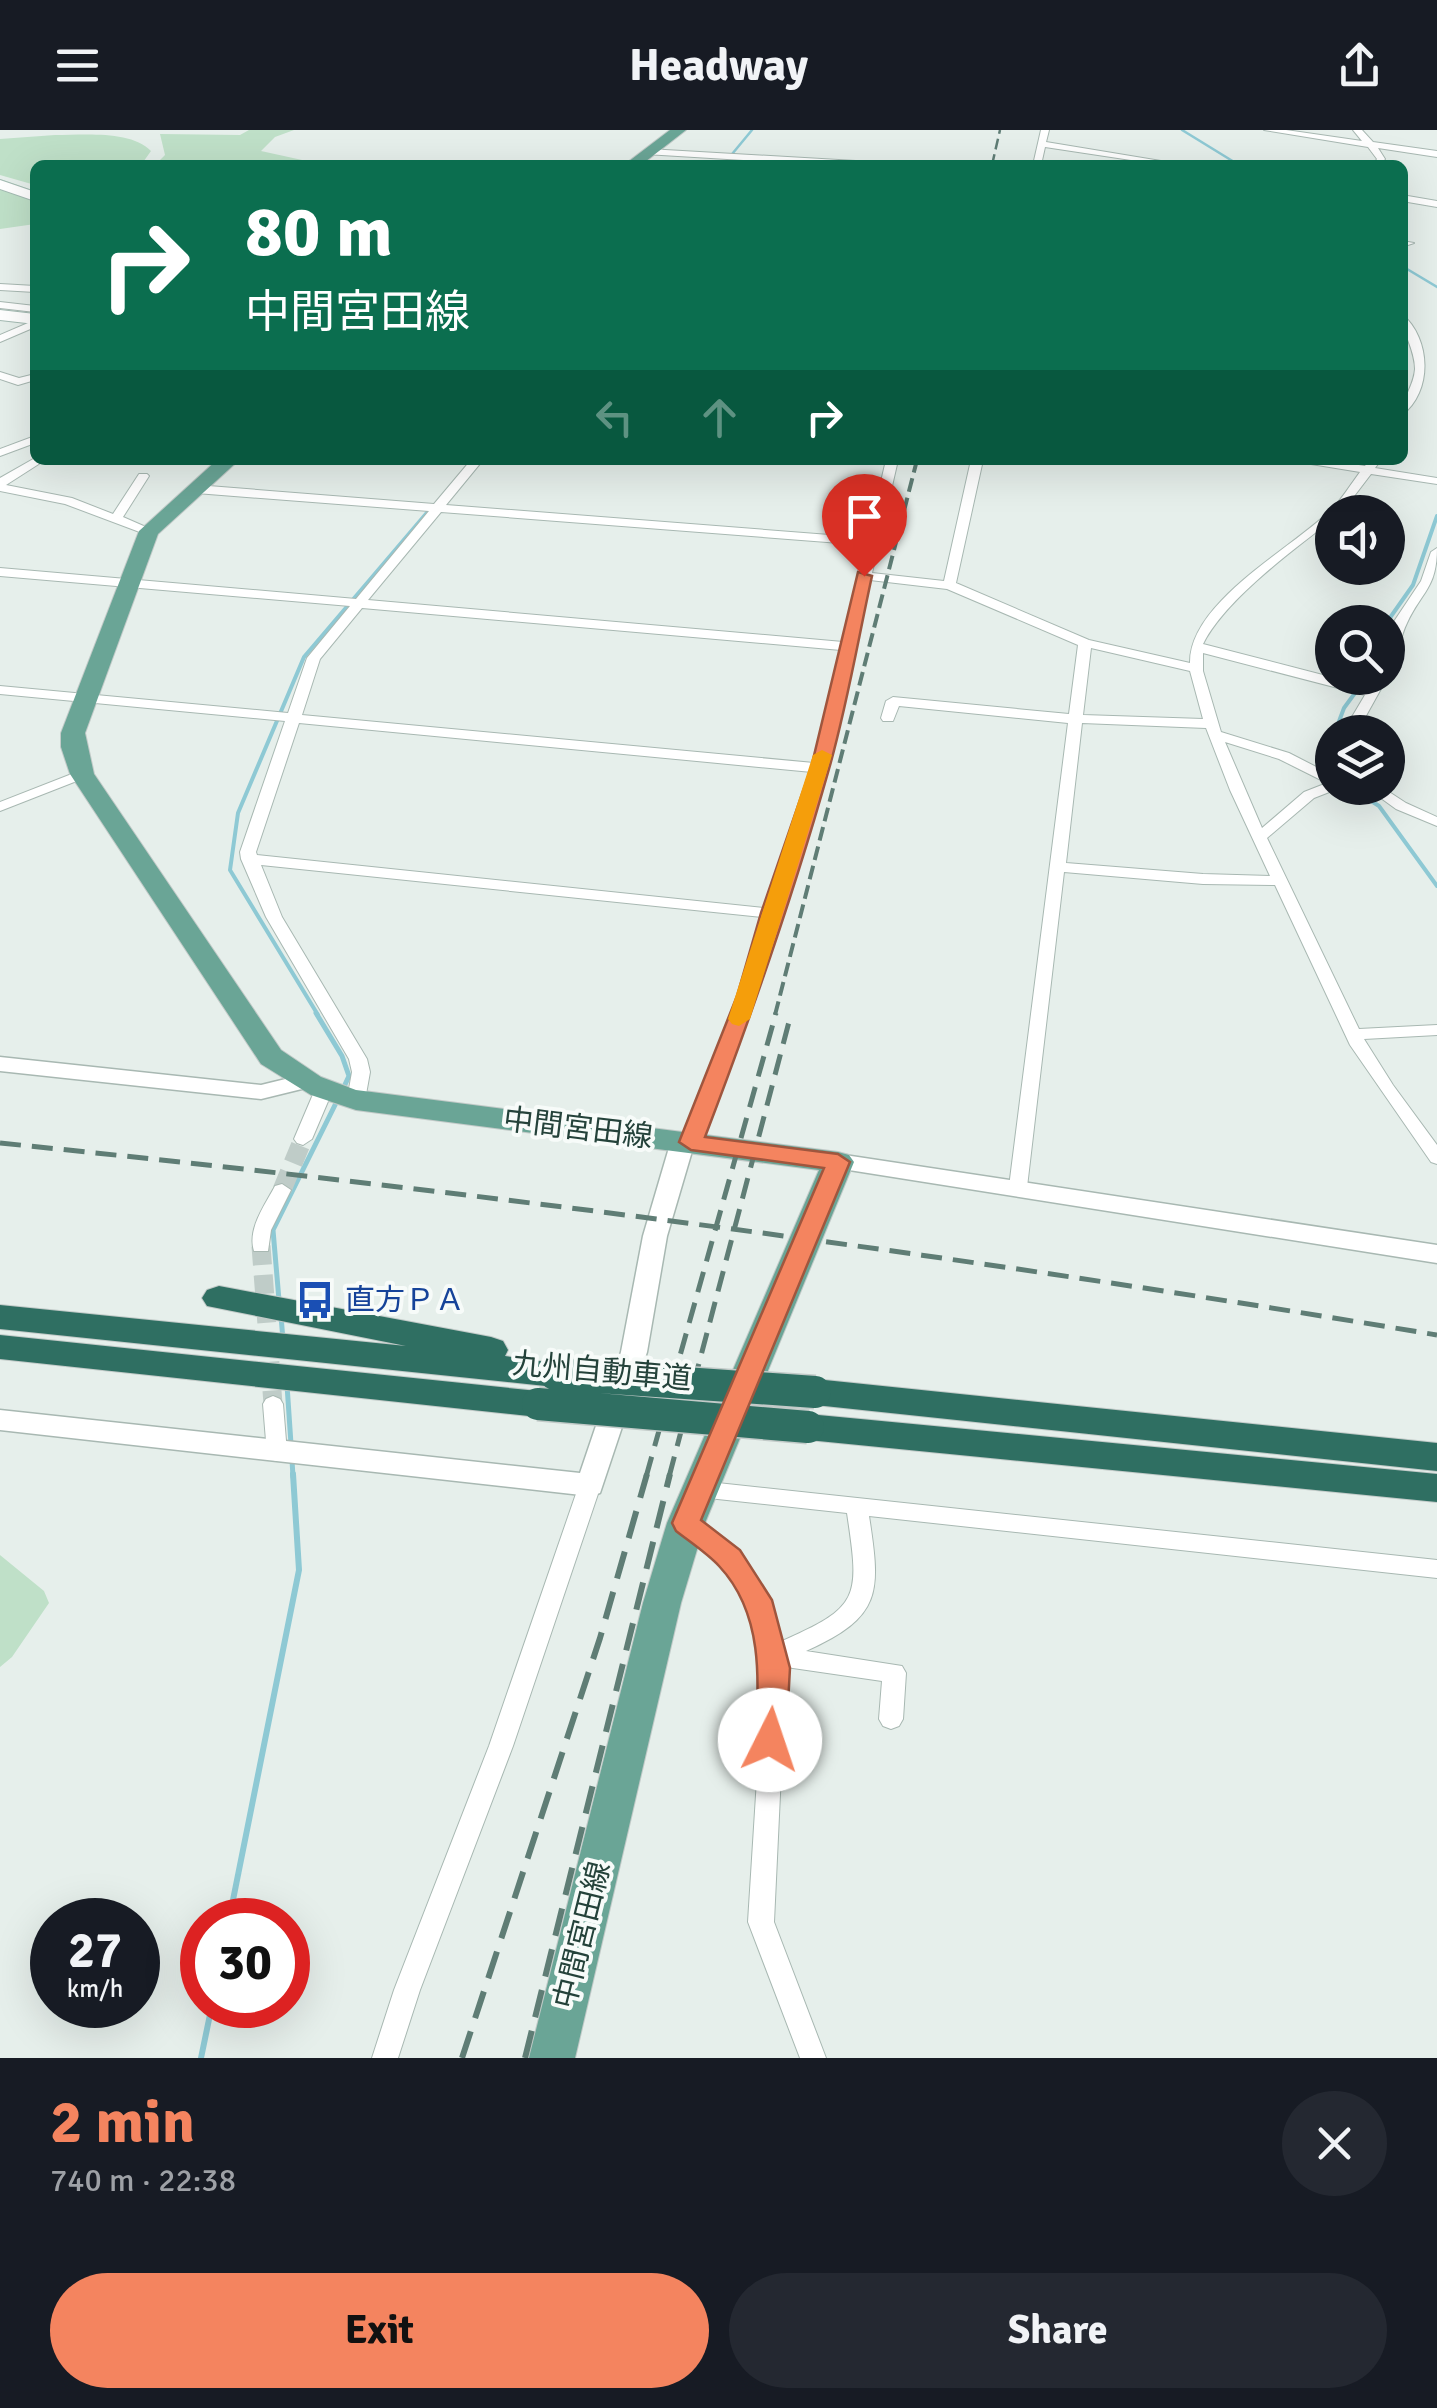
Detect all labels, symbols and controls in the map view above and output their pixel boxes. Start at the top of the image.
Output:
icon: menu [50,38,105,93]
text: Headway [629,38,808,93]
icon: share [1332,38,1387,93]
text: 80 m [245,189,393,275]
icon: right [80,200,210,330]
text: 中間宮田線 [245,285,470,340]
icon: left [587,390,642,445]
icon: ahead [692,390,747,445]
icon: right [797,390,852,445]
pin [822,474,907,577]
icon: arrive [837,489,892,544]
map controls [1315,495,1405,805]
button: sound [1315,495,1405,585]
button: search [1315,605,1405,695]
button: layers [1315,715,1405,805]
street label: 中間宮田線 [501,1101,655,1156]
bus stop icon: 直方ＰＡ [294,1279,336,1321]
place label: 直方ＰＡ [345,1282,465,1319]
street label: 九州自動車道 [511,1345,693,1398]
position arrow [718,1688,822,1792]
street label: 中間宮田線 [546,1858,619,2012]
speed limit sign: 30 [180,1898,310,2028]
text: 27 [68,1920,122,1982]
text: km/h [67,1973,123,2004]
text: 2 min [50,2086,195,2160]
button: close [1282,2091,1387,2196]
text: 740 m · 22:38 [50,2161,236,2200]
button: Exit [50,2273,709,2388]
button: Share [729,2273,1387,2388]

